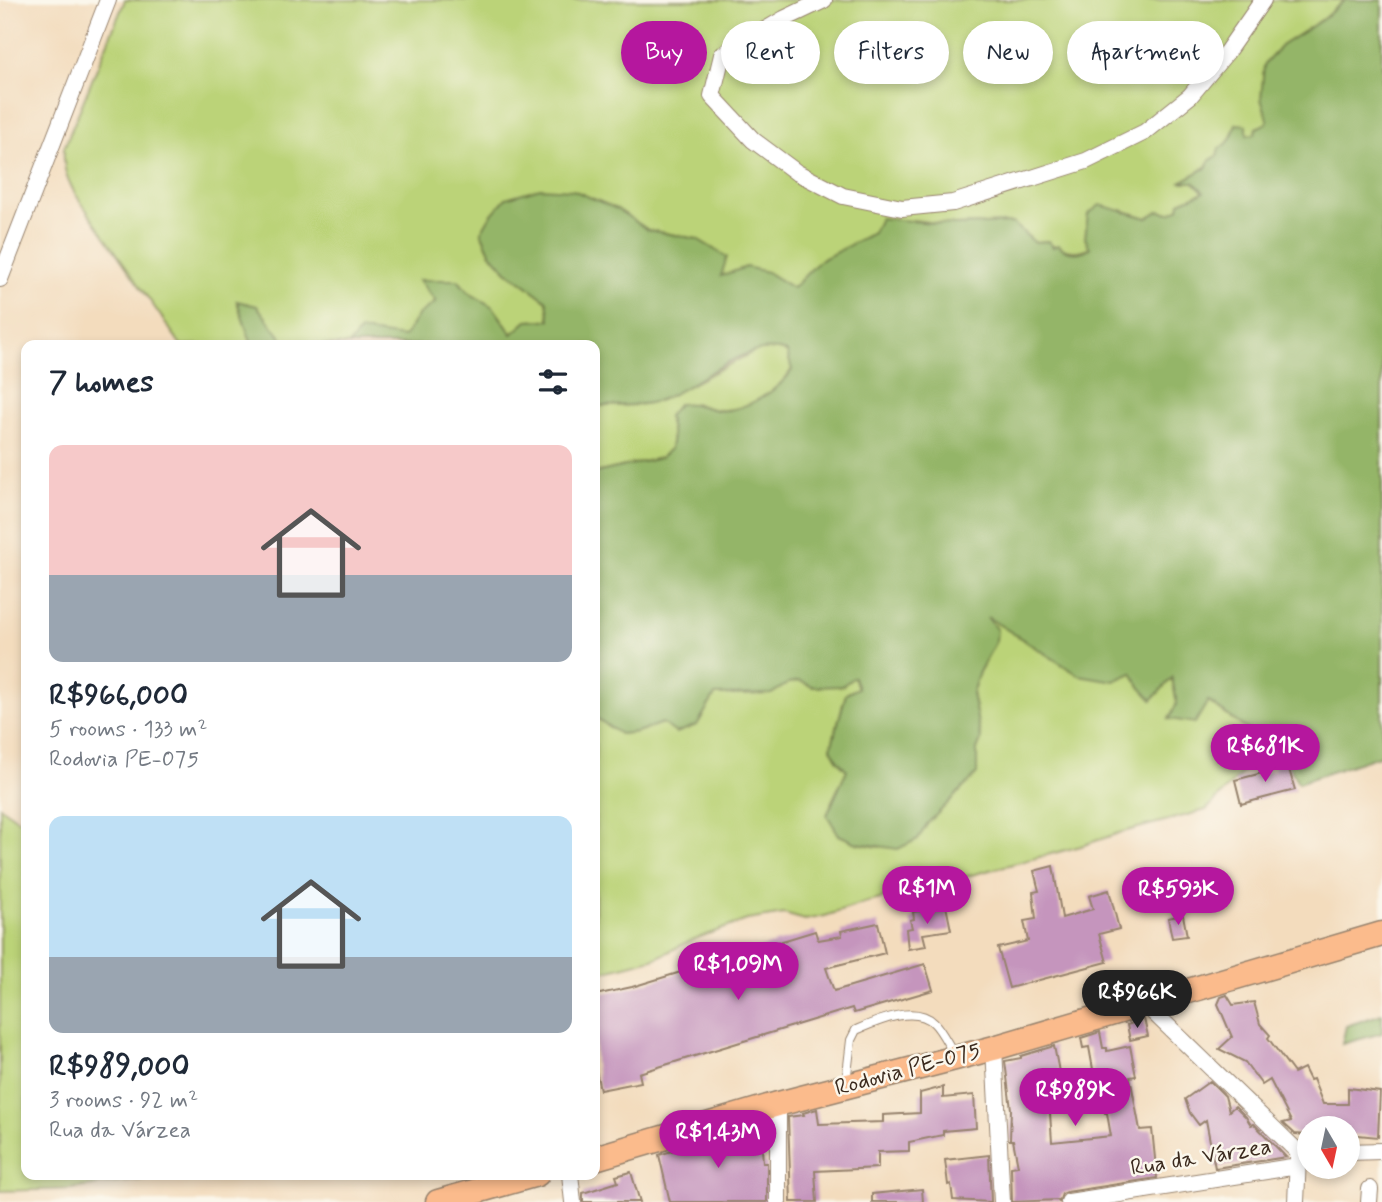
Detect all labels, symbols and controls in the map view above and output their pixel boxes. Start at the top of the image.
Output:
chip: Buy [621,21,707,84]
chip: Rent [721,21,820,84]
chip: Filters [834,21,949,84]
chip: New [963,21,1053,84]
chip: Apartment [1067,21,1224,84]
text: 7 homes [49,363,154,402]
icon: filters [534,363,572,401]
icon: home [248,490,374,616]
text: R$966,000 [49,676,188,715]
text: 5 rooms · 133 m² [49,715,208,745]
pin: R$681K [1208,724,1322,784]
text: R$681K [1227,732,1303,762]
text: Rodovia PE-075 [49,745,199,775]
icon: home [248,861,374,987]
pin: R$1M [886,866,968,926]
pin: R$593K [1121,867,1235,927]
text: R$1M [898,874,956,904]
text: R$593K [1138,875,1218,905]
pin: R$1.09M [673,942,803,1002]
text: R$1.09M [694,950,782,980]
pin: R$966K [1080,970,1194,1030]
text: R$966K [1098,978,1176,1008]
street label: Rodovia PE-075 [832,1036,984,1104]
text: R$989,000 [49,1047,190,1086]
pin: R$989K [1018,1068,1132,1128]
text: R$989K [1035,1076,1115,1106]
text: 3 rooms · 92 m² [49,1086,198,1116]
pin: R$1.43M [653,1110,783,1170]
text: Rua da Várzea [49,1116,191,1146]
north arrow [1297,1116,1360,1180]
map controls [1297,1116,1360,1179]
text: R$1.43M [675,1118,761,1148]
street label: Rua da Várzea [1128,1132,1274,1184]

